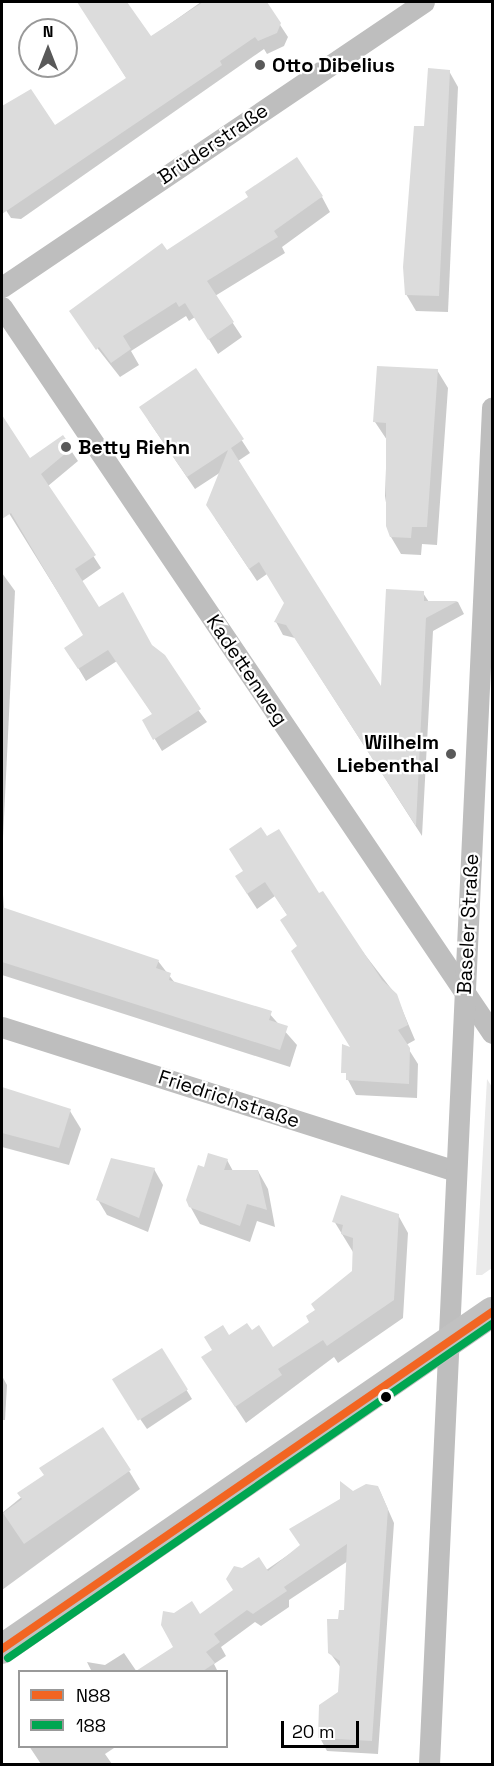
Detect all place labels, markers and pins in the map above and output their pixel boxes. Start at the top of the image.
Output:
place label: Otto Dibelius [272,53,395,77]
marker: Otto Dibelius [253,58,267,72]
place label: Betty Riehn [78,435,190,459]
marker: Betty Riehn [59,440,73,454]
place label: Wilhelm Liebenthal [337,730,439,777]
marker: Wilhelm Liebenthal [444,747,458,761]
unlabelled marker [380,1391,392,1403]

